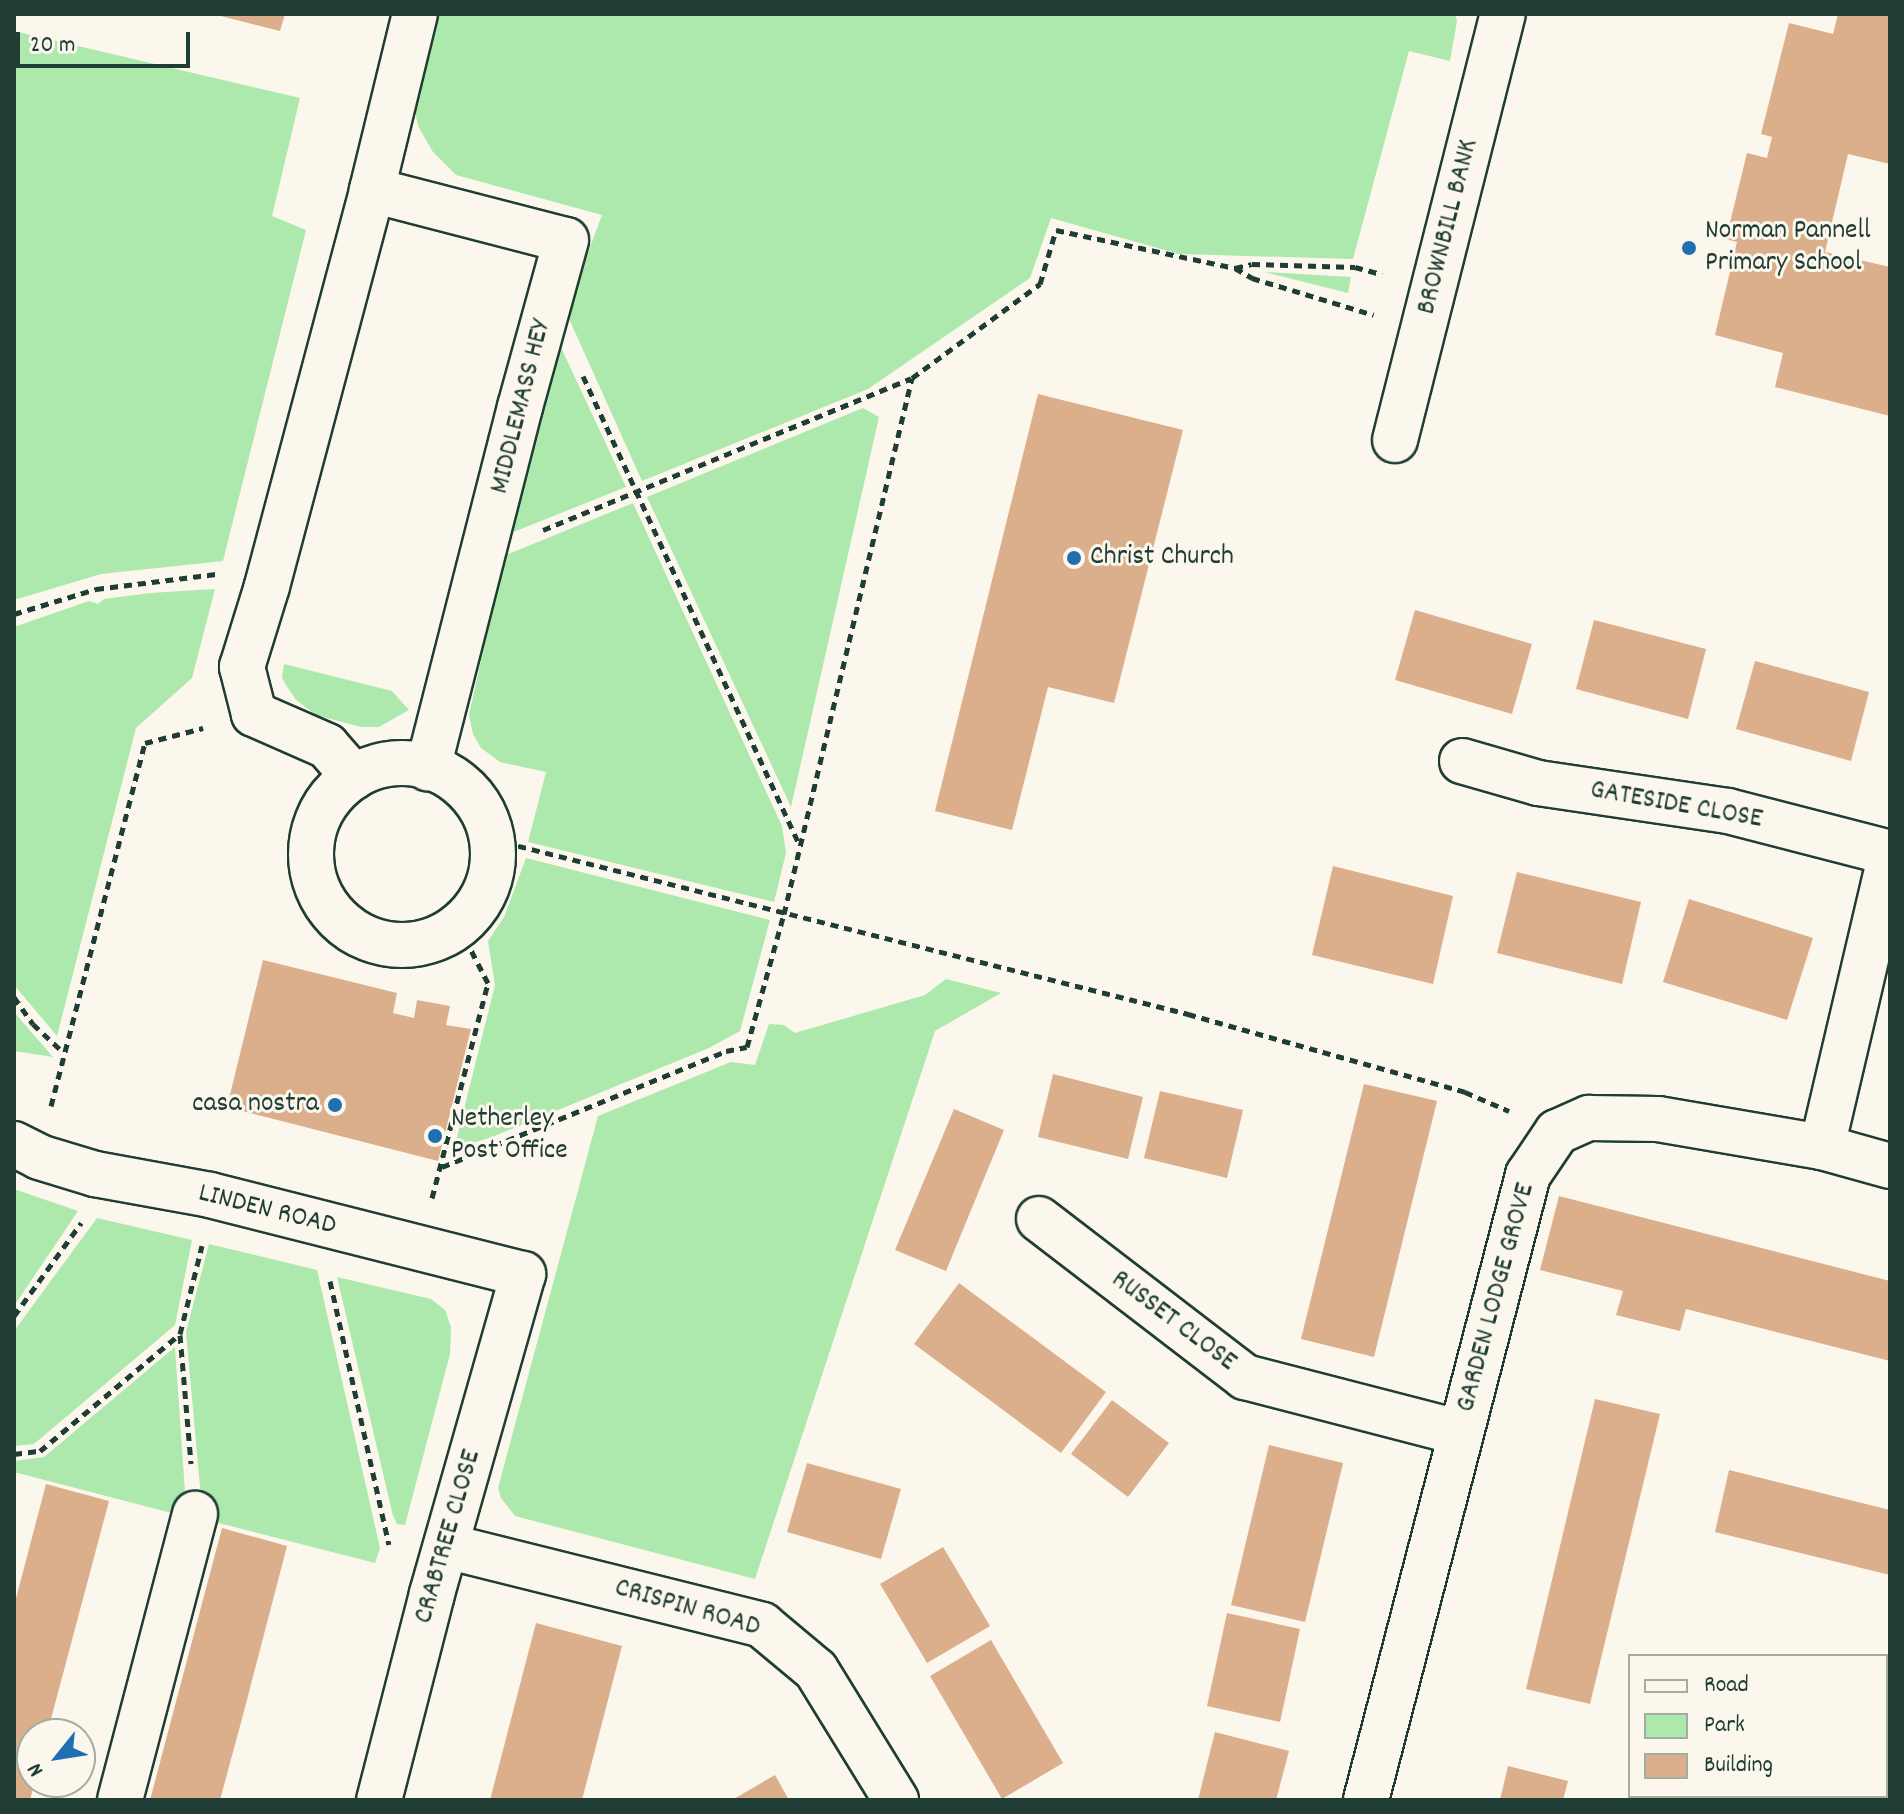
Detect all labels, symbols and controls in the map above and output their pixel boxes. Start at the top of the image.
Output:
scale bar [20,16,194,66]
text: 20 m [30,29,76,63]
street label: BROWNBILL BANK [1411,136,1487,318]
place label: Norman Pannell Primary School [1705,215,1871,281]
marker: Norman Pannell Primary School [1680,239,1698,257]
street label: MIDDLEMASS HEY [484,316,560,498]
place label: Christ Church [1090,541,1234,575]
marker: Christ Church [1065,549,1083,567]
street label: GATESIDE CLOSE [1587,774,1765,838]
place label: casa nostra [192,1088,319,1122]
marker: casa nostra [326,1096,344,1114]
place label: Netherley Post Office [451,1103,568,1169]
marker: Netherley Post Office [426,1127,444,1145]
street label: LINDEN ROAD [195,1178,339,1244]
street label: GARDEN LODGE GROVE [1450,1180,1544,1416]
street label: RUSSET CLOSE [1104,1264,1242,1380]
street label: CRABTREE CLOSE [408,1446,490,1628]
street label: CRISPIN ROAD [610,1572,764,1646]
legend [1628,1654,1888,1798]
text: Road [1704,1669,1749,1703]
text: Park [1704,1709,1745,1743]
north arrow [16,1718,96,1798]
text: Building [1704,1749,1773,1783]
text: N [20,1757,53,1782]

